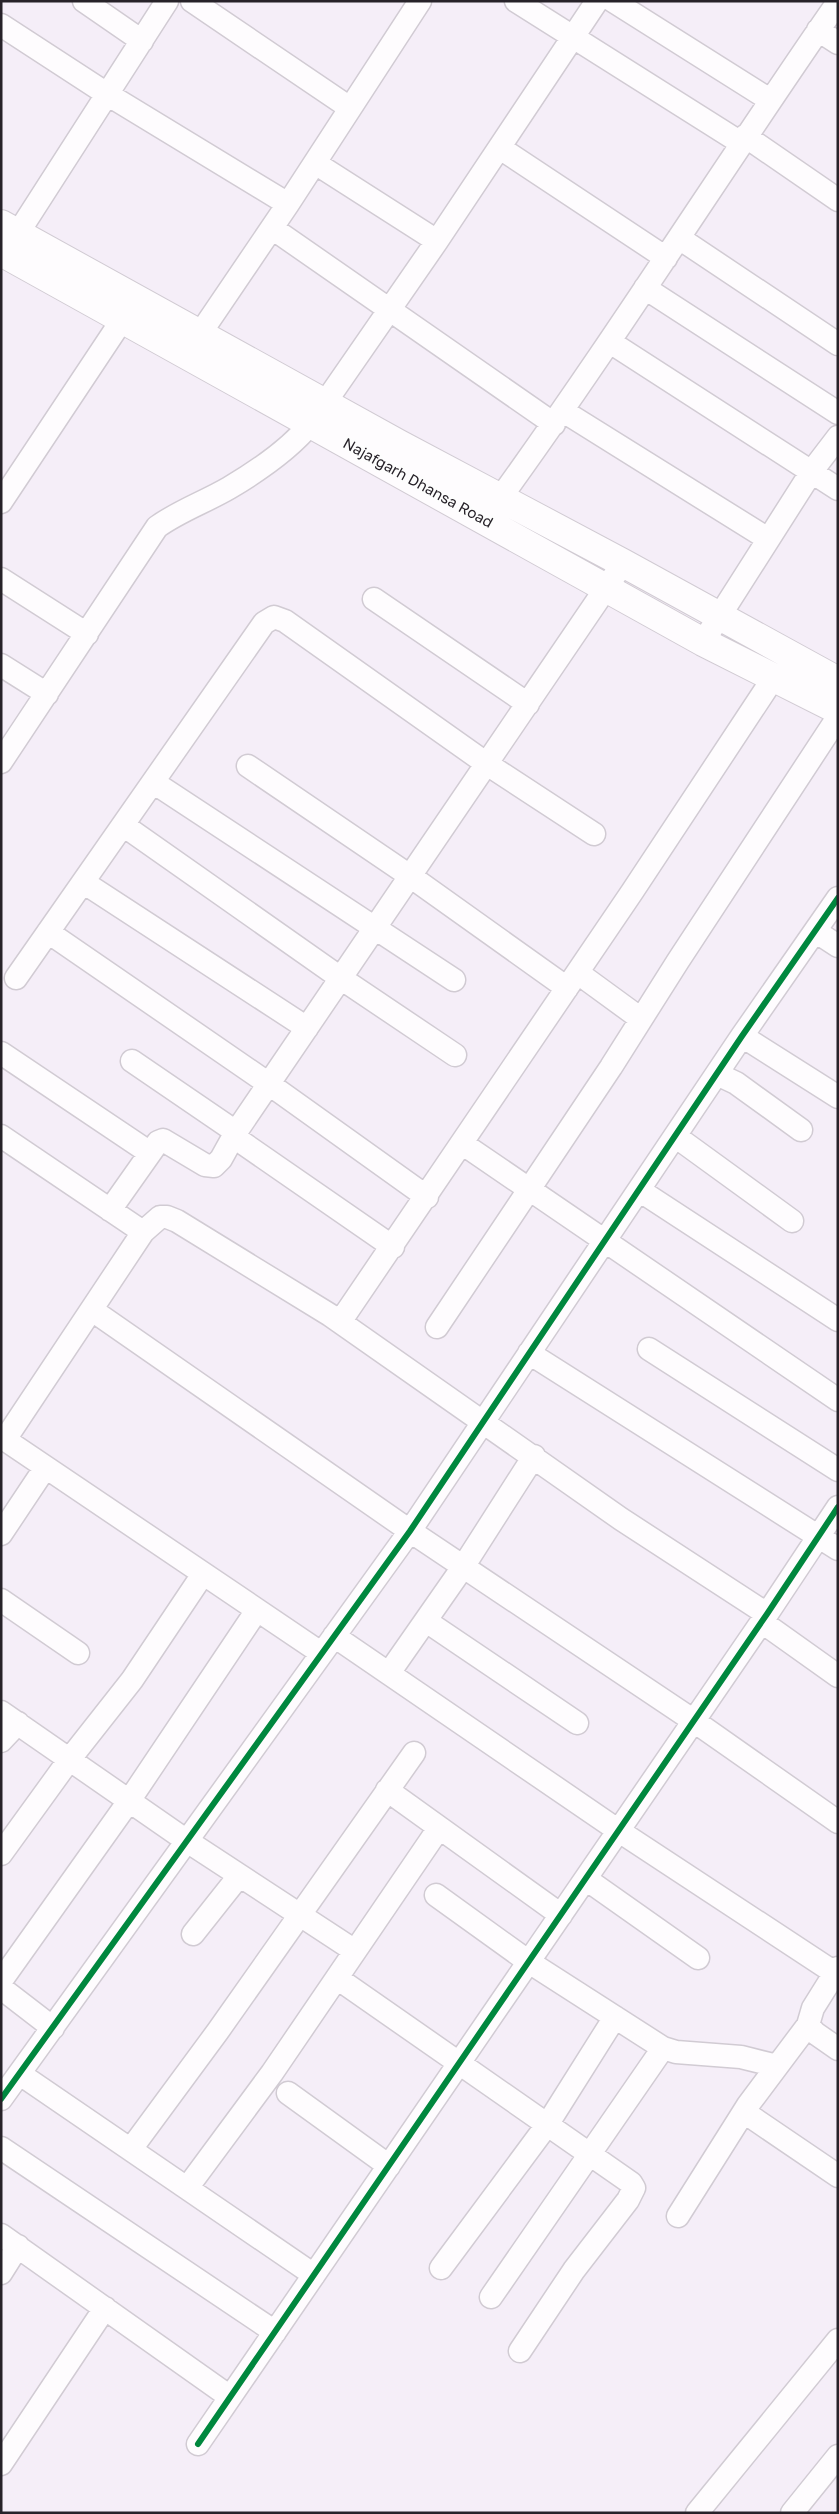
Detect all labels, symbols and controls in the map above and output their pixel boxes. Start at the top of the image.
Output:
street label: Najafgarh Dhansa Road [340,433,497,531]

